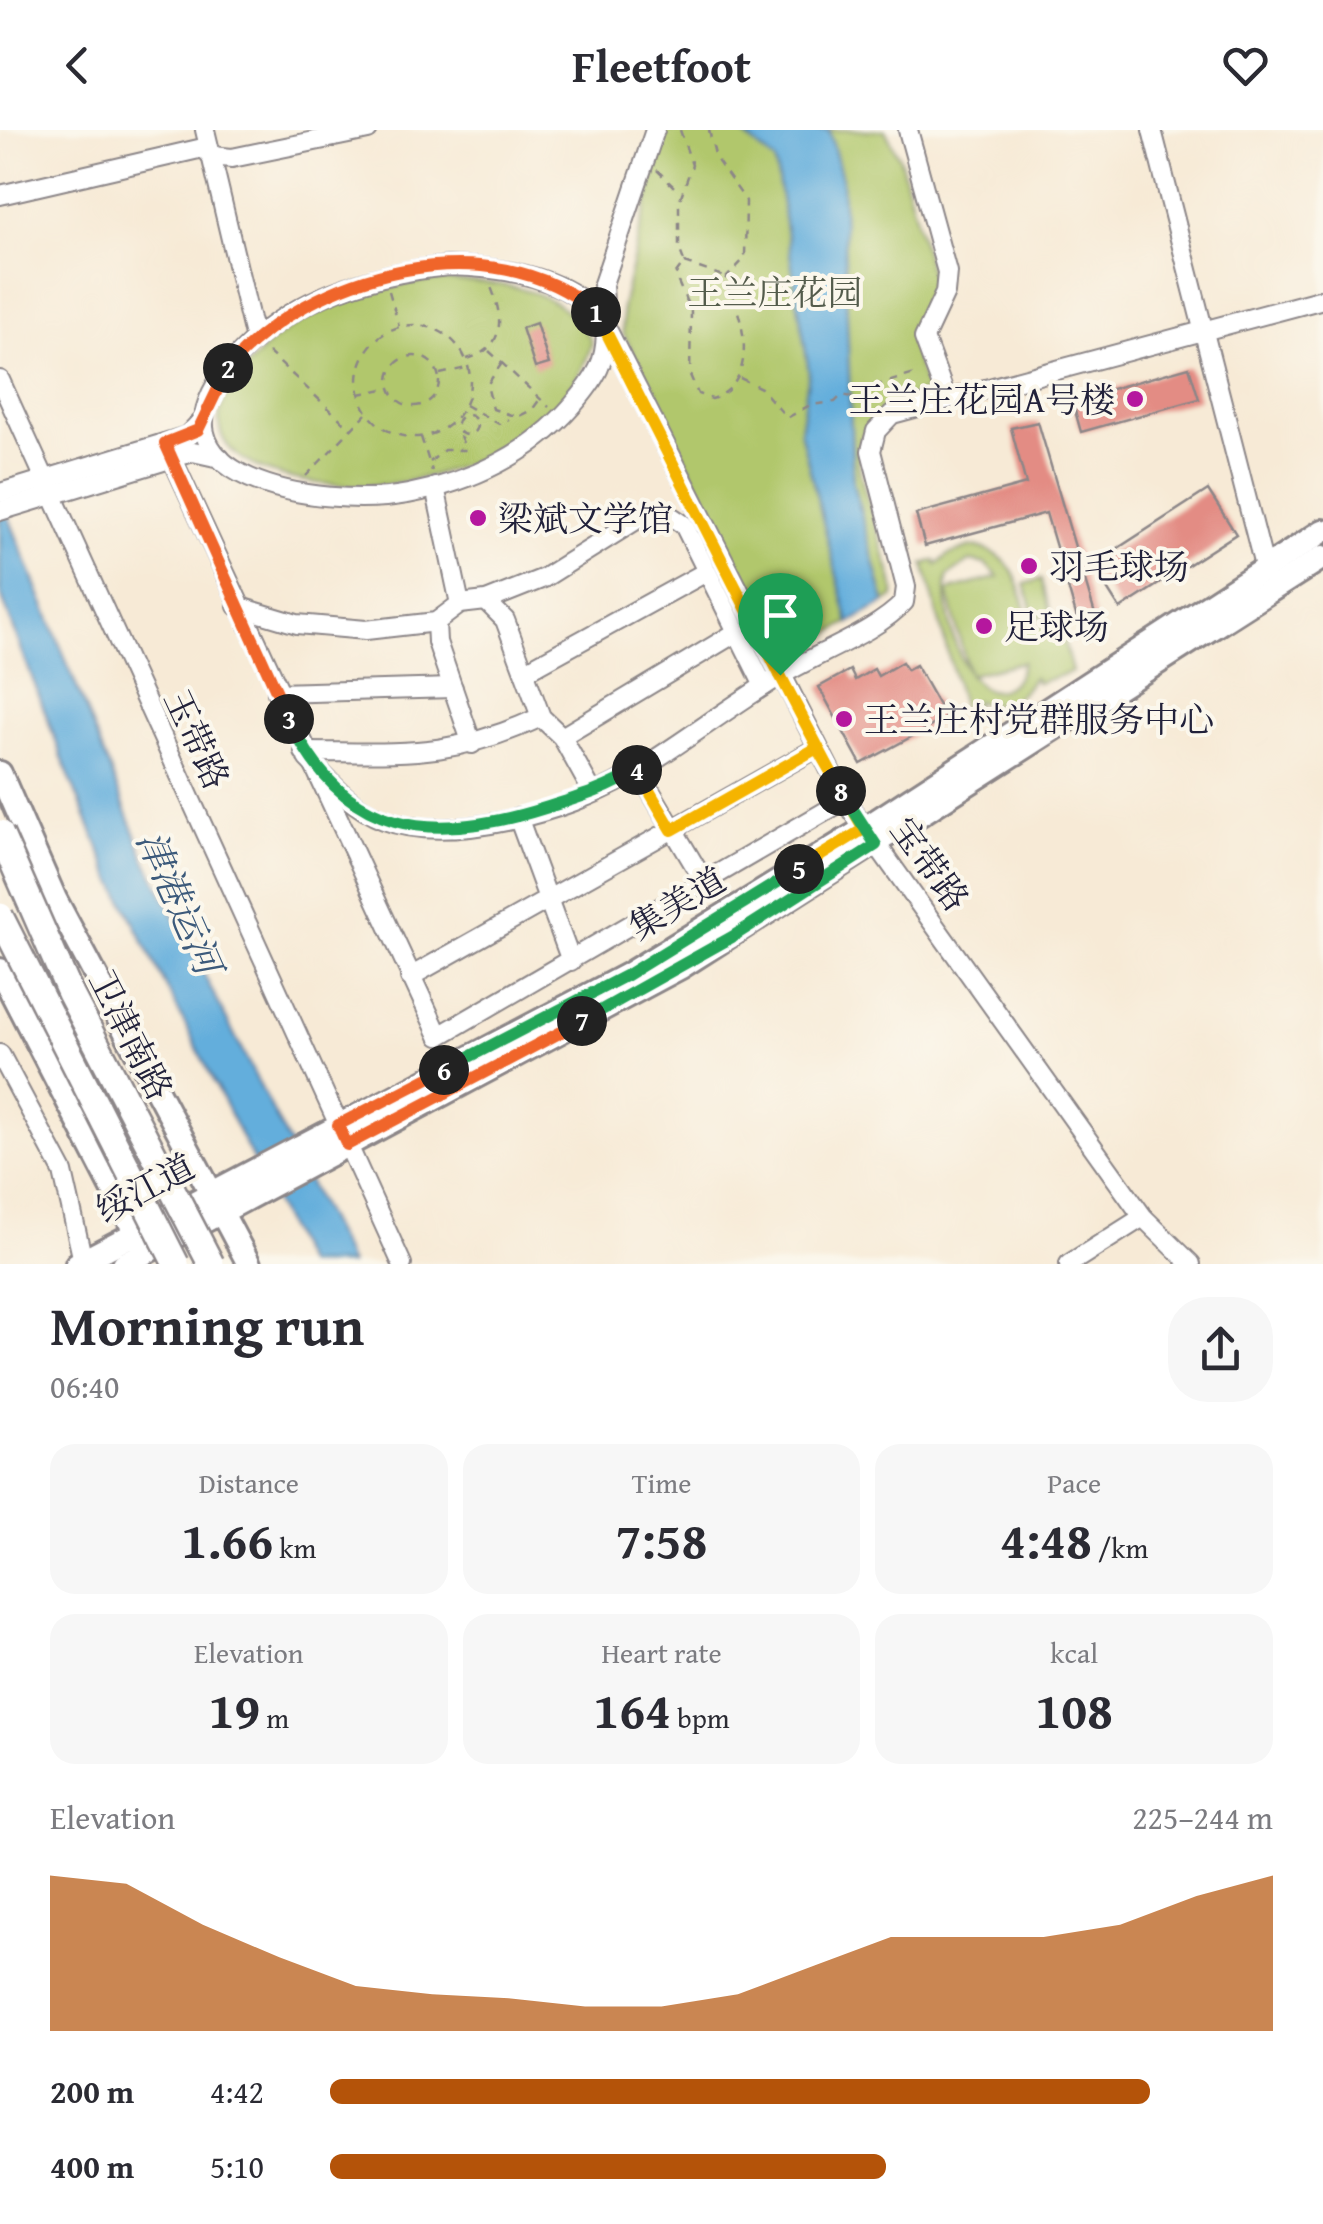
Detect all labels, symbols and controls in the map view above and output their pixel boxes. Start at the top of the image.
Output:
text: Fleetfoot [572,33,751,98]
icon: back [50,38,105,93]
icon: heart [1218,38,1273,93]
park label: 王兰庄花园 [687,267,863,318]
pin: 1 [571,287,621,337]
text: 1 [589,291,603,332]
pin: 2 [203,343,253,393]
text: 2 [221,347,235,388]
place label: 王兰庄花园A号楼 [849,374,1115,425]
marker: 王兰庄花园A号楼 [1124,388,1146,410]
place label: 梁斌文学馆 [498,493,673,544]
marker: 梁斌文学馆 [467,507,489,529]
place label: 羽毛球场 [1049,541,1189,592]
marker: 羽毛球场 [1018,555,1040,577]
pin [738,573,823,676]
icon: arrive [753,588,808,643]
place label: 足球场 [1004,601,1109,652]
marker: 足球场 [973,615,995,637]
street label: 玉带路 [152,681,242,797]
pin: 3 [264,694,314,744]
place label: 王兰庄村党群服务中心 [864,694,1214,745]
text: 3 [282,698,296,739]
marker: 王兰庄村党群服务中心 [833,708,855,730]
pin: 4 [612,745,662,795]
text: 4 [630,749,644,790]
pin: 8 [816,766,866,816]
text: 8 [834,770,848,811]
street label: 宝带路 [879,807,981,921]
water label: 津港运河 [124,821,239,988]
pin: 5 [774,844,824,894]
text: 5 [792,848,806,889]
street label: 集美道 [619,854,735,952]
street label: 卫津南路 [76,961,186,1109]
pin: 7 [557,996,607,1046]
text: 7 [575,1000,589,1041]
pin: 6 [419,1045,469,1095]
text: 6 [437,1049,451,1090]
street label: 绥江道 [87,1141,203,1235]
text: Morning run [50,1285,364,1365]
button: share [1168,1297,1273,1402]
text: 06:40 [50,1363,119,1410]
text: Distance [199,1462,299,1503]
text: Time [632,1462,691,1503]
text: Pace [1047,1462,1101,1503]
text: 1.66 [181,1503,273,1576]
text: 7:58 [616,1503,707,1576]
text: 4:48 [1000,1503,1092,1576]
text: km [273,1527,316,1568]
text: /km [1092,1527,1148,1568]
text: Elevation [194,1632,304,1673]
text: Heart rate [601,1632,722,1673]
text: kcal [1050,1632,1098,1673]
text: 19 [208,1673,260,1746]
text: 164 [593,1673,671,1746]
text: 108 [1035,1673,1113,1746]
text: m [260,1697,289,1738]
text: bpm [671,1697,730,1738]
text: Elevation [50,1794,175,1841]
text: 225–244 m [1132,1794,1273,1841]
text: 200 m [50,2068,134,2115]
text: 4:42 [210,2068,264,2115]
text: 400 m [50,2143,134,2190]
text: 5:10 [210,2143,264,2190]

